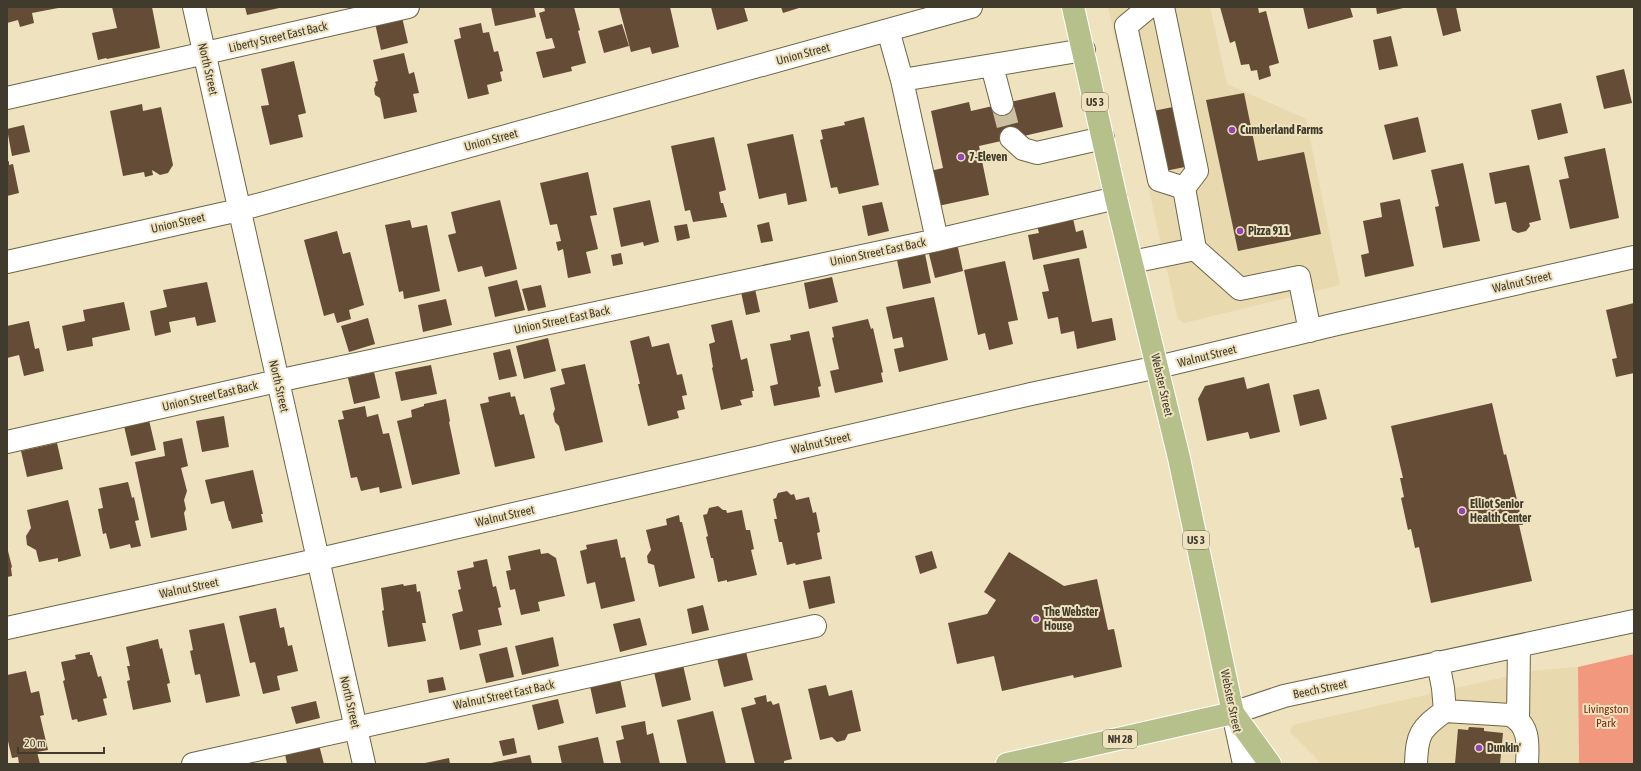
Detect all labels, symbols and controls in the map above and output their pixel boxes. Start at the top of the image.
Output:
street label: Liberty Street East Back [227,19,329,55]
street label: Union Street [775,40,832,68]
street label: North Street [195,41,221,97]
road number: US 3 [1082,93,1108,111]
place label: Cumberland Farms [1240,123,1324,137]
marker: Cumberland Farms [1227,125,1237,135]
street label: Union Street [463,126,520,154]
place label: 7-Eleven [969,150,1007,164]
marker: 7-Eleven [956,152,966,162]
street label: Union Street [150,210,207,236]
place label: Pizza 911 [1248,224,1290,238]
marker: Pizza 911 [1235,226,1245,236]
street label: Union Street East Back [829,235,928,269]
street label: Walnut Street [1491,268,1553,296]
street label: Union Street East Back [513,303,612,337]
street label: Walnut Street [1176,342,1238,370]
street label: Webster Street [1148,352,1176,418]
street label: North Street [266,358,292,414]
street label: Union Street East Back [161,378,260,414]
street label: Walnut Street [790,429,852,457]
place label: Elliot Senior Health Center [1470,497,1532,525]
street label: Walnut Street [474,502,536,530]
marker: Elliot Senior Health Center [1457,506,1467,516]
road number: US 3 [1183,531,1209,549]
street label: Walnut Street [158,575,220,601]
place label: The Webster House [1044,605,1098,633]
marker: The Webster House [1031,614,1041,624]
street label: Webster Street [1217,668,1245,734]
street label: North Street [337,674,363,730]
street label: Beech Street [1292,676,1349,702]
street label: Walnut Street East Back [452,677,556,713]
park label: Livingston Park [1583,702,1629,730]
scale bar [18,729,104,755]
road number: NH 28 [1103,730,1137,748]
text: 20 m [24,736,46,750]
place label: Dunkin' [1487,741,1521,755]
marker: Dunkin' [1474,743,1484,753]

